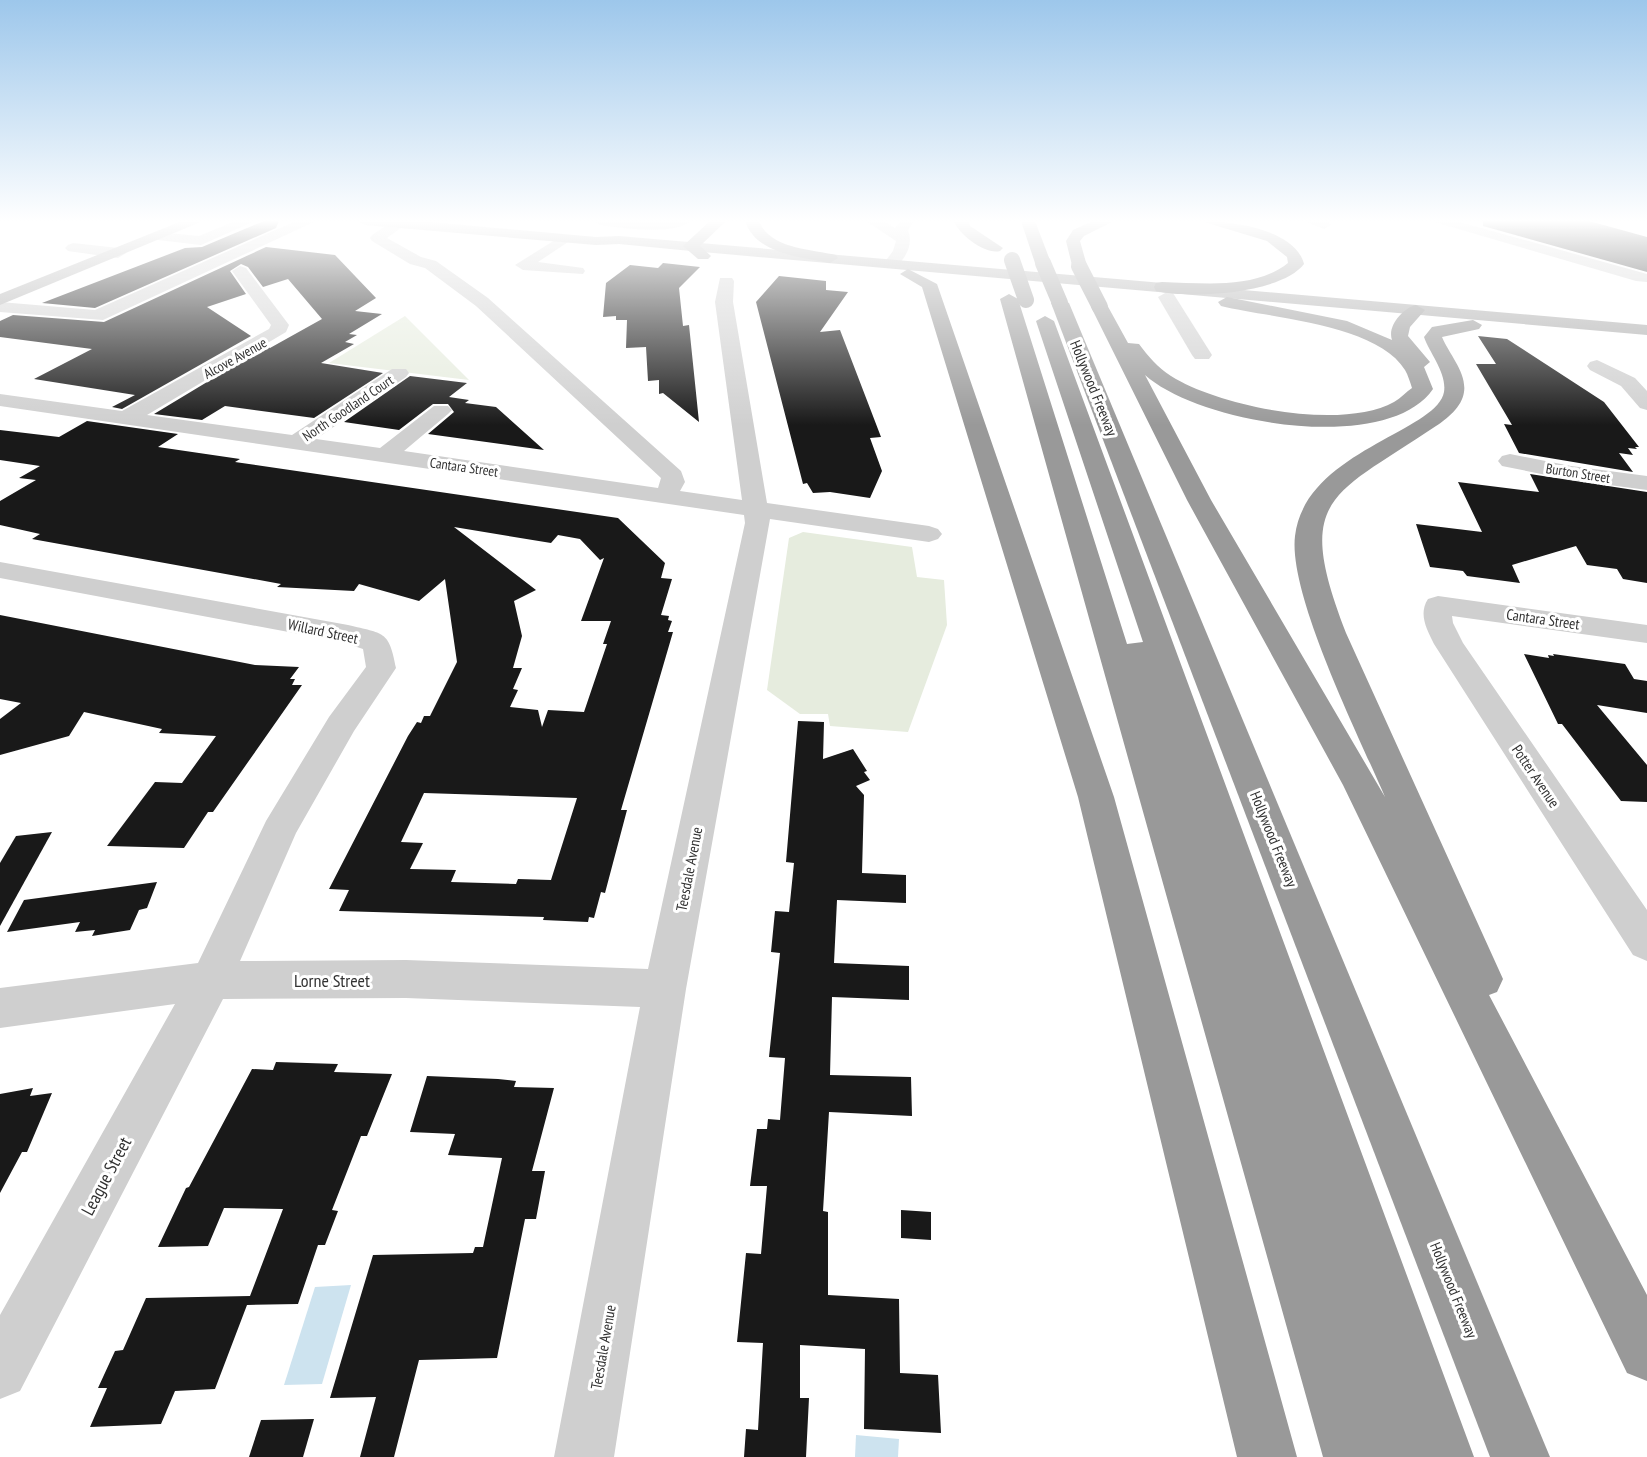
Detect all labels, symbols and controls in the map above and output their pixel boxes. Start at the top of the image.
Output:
street label: Alcove Avenue [200,333,270,383]
street label: Hollywood Freeway [1066,337,1122,439]
street label: North Goodland Court [299,371,397,445]
street label: Cantara Street [429,453,499,481]
street label: Burton Street [1545,459,1612,487]
street label: Cantara Street [1505,604,1581,634]
street label: Willard Street [286,614,360,648]
street label: Potter Avenue [1508,741,1564,811]
street label: Hollywood Freeway [1246,788,1302,890]
street label: Teesdale Avenue [672,825,706,913]
street label: Lorne Street [294,969,370,992]
street label: League Street [76,1133,136,1219]
street label: Hollywood Freeway [1426,1239,1482,1341]
street label: Teesdale Avenue [586,1303,620,1391]

